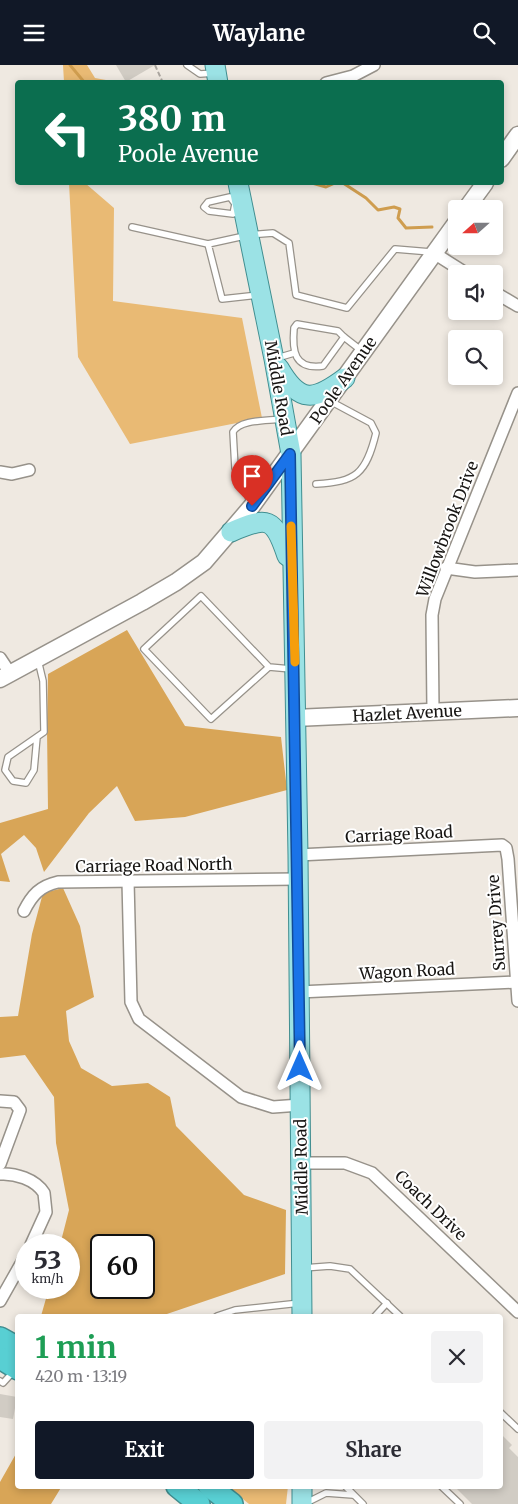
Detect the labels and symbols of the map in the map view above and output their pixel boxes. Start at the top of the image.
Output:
north arrow [448,200,502,255]
street label: Poole Avenue [305,332,381,428]
street label: Middle Road [261,339,297,438]
pin [231,455,273,506]
street label: Willowbrook Drive [411,458,482,601]
street label: Hazlet Avenue [352,700,462,726]
street label: Carriage Road [345,821,454,847]
street label: Carriage Road North [75,854,233,876]
street label: Surrey Drive [483,874,509,972]
street label: Wagon Road [358,958,456,984]
position arrow [273,1040,325,1092]
street label: Middle Road [290,1118,312,1215]
street label: Coach Drive [391,1166,471,1244]
speed limit sign: 60 [90,1234,155,1299]

